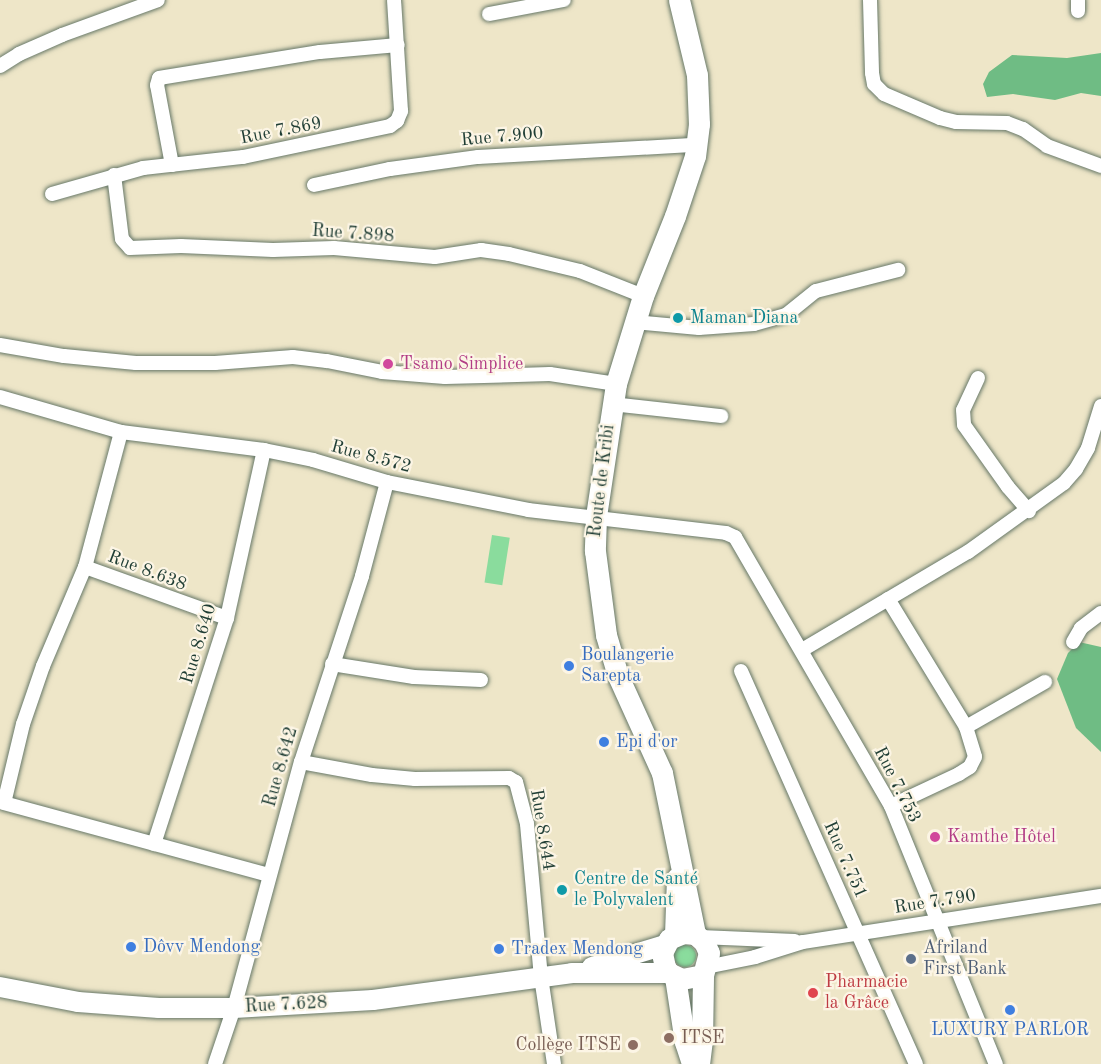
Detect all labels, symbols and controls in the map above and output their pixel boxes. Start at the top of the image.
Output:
street label: Rue 7.869 [238,113,324,149]
street label: Rue 7.900 [460,123,544,151]
street label: Rue 7.898 [311,220,395,248]
place label: Maman Diana [690,307,798,329]
marker: Maman Diana [671,311,685,325]
place label: Tsamo Simplice [400,353,523,375]
marker: Tsamo Simplice [381,357,395,371]
street label: Route de Kribi [584,423,620,539]
street label: Rue 8.572 [328,436,414,478]
street label: Rue 8.638 [105,546,189,596]
street label: Rue 8.640 [177,601,221,687]
place label: Boulangerie Sarepta [581,645,674,688]
marker: Boulangerie Sarepta [562,659,576,673]
street label: Rue 8.642 [259,724,303,810]
place label: Epi d'or [616,731,678,753]
marker: Epi d'or [597,735,611,749]
street label: Rue 7.753 [869,743,925,827]
street label: Rue 8.644 [525,788,559,872]
street label: Rue 7.751 [818,818,872,902]
place label: Kamthe Hôtel [947,826,1056,848]
marker: Kamthe Hôtel [928,830,942,844]
place label: Centre de Santé le Polyvalent [574,869,698,912]
marker: Centre de Santé le Polyvalent [555,883,569,897]
street label: Rue 7.790 [893,885,977,919]
place label: Dôvv Mendong [143,936,260,958]
place label: Tradex Mendong [511,938,643,960]
place label: Afriland First Bank [923,938,1007,980]
marker: Dôvv Mendong [124,940,138,954]
marker: Tradex Mendong [492,942,506,956]
marker: Afriland First Bank [904,952,918,966]
place label: Pharmacie la Grâce [825,972,907,1014]
marker: Pharmacie la Grâce [806,986,820,1000]
street label: Rue 7.628 [244,992,328,1018]
marker: LUXURY PARLOR [1003,1003,1017,1017]
place label: LUXURY PARLOR [931,1019,1089,1041]
place label: ITSE [681,1027,725,1049]
marker: ITSE [662,1031,676,1045]
place label: Collège ITSE [515,1034,621,1056]
marker: Collège ITSE [626,1038,640,1052]

